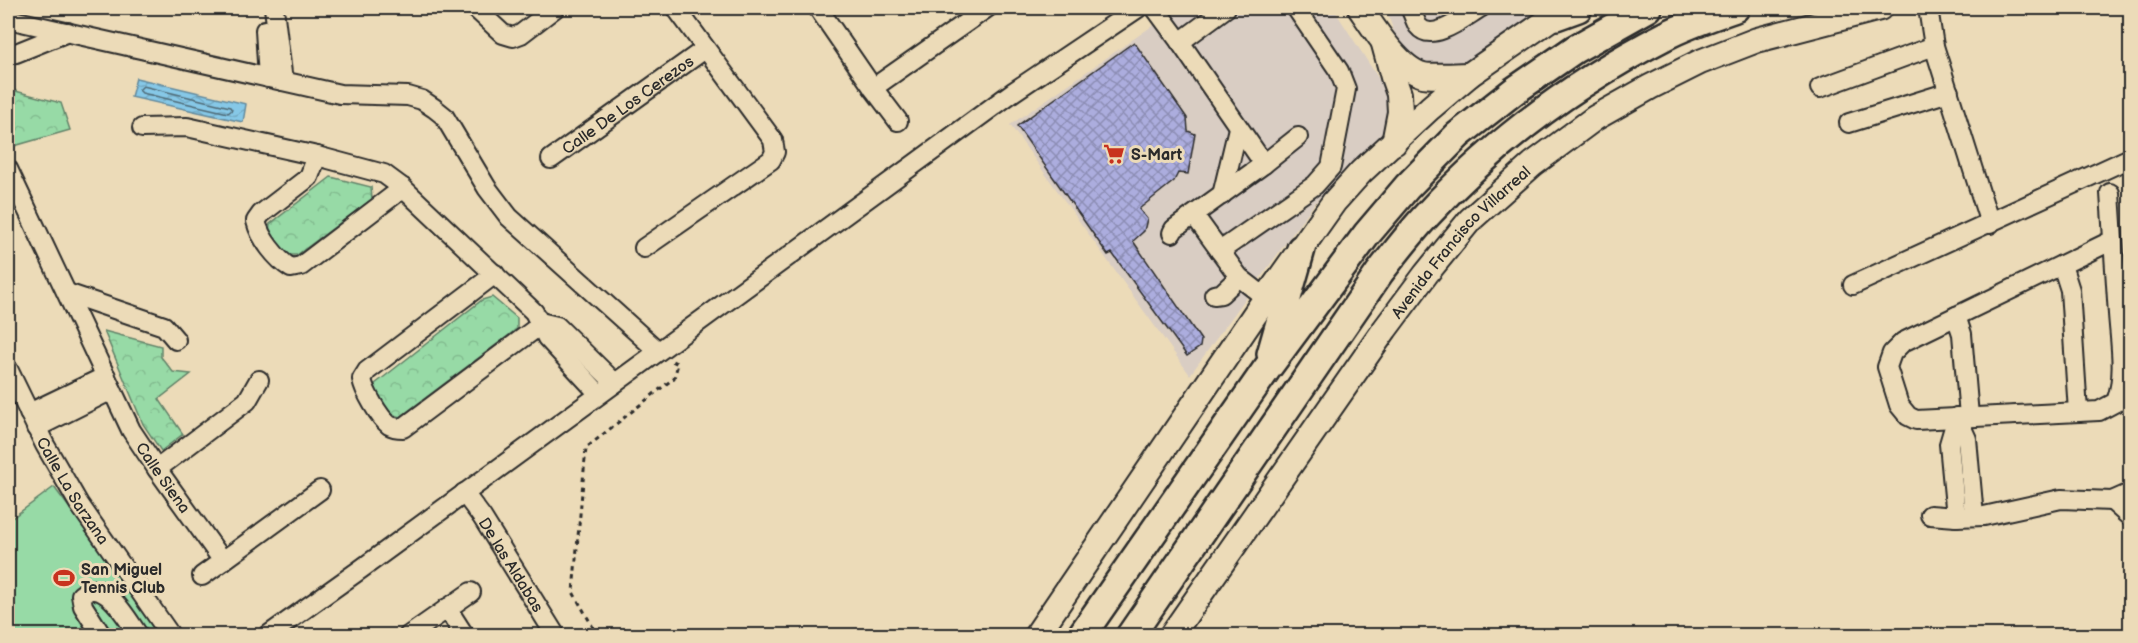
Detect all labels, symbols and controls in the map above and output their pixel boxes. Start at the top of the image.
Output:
street label: Calle De Los Cerezos [559,52,698,159]
supermarket icon: S-Mart [1102,142,1126,166]
place label: S-Mart [1131,146,1183,165]
street label: Avenida Francisco Villarreal [1388,163,1535,323]
street label: Calle La Sarzana [32,434,112,549]
street label: Calle Siena [131,439,194,517]
street label: De las Aldabas [474,515,547,616]
place label: San Miguel Tennis Club [81,561,166,598]
sports icon: San Miguel Tennis Club [52,566,76,590]

